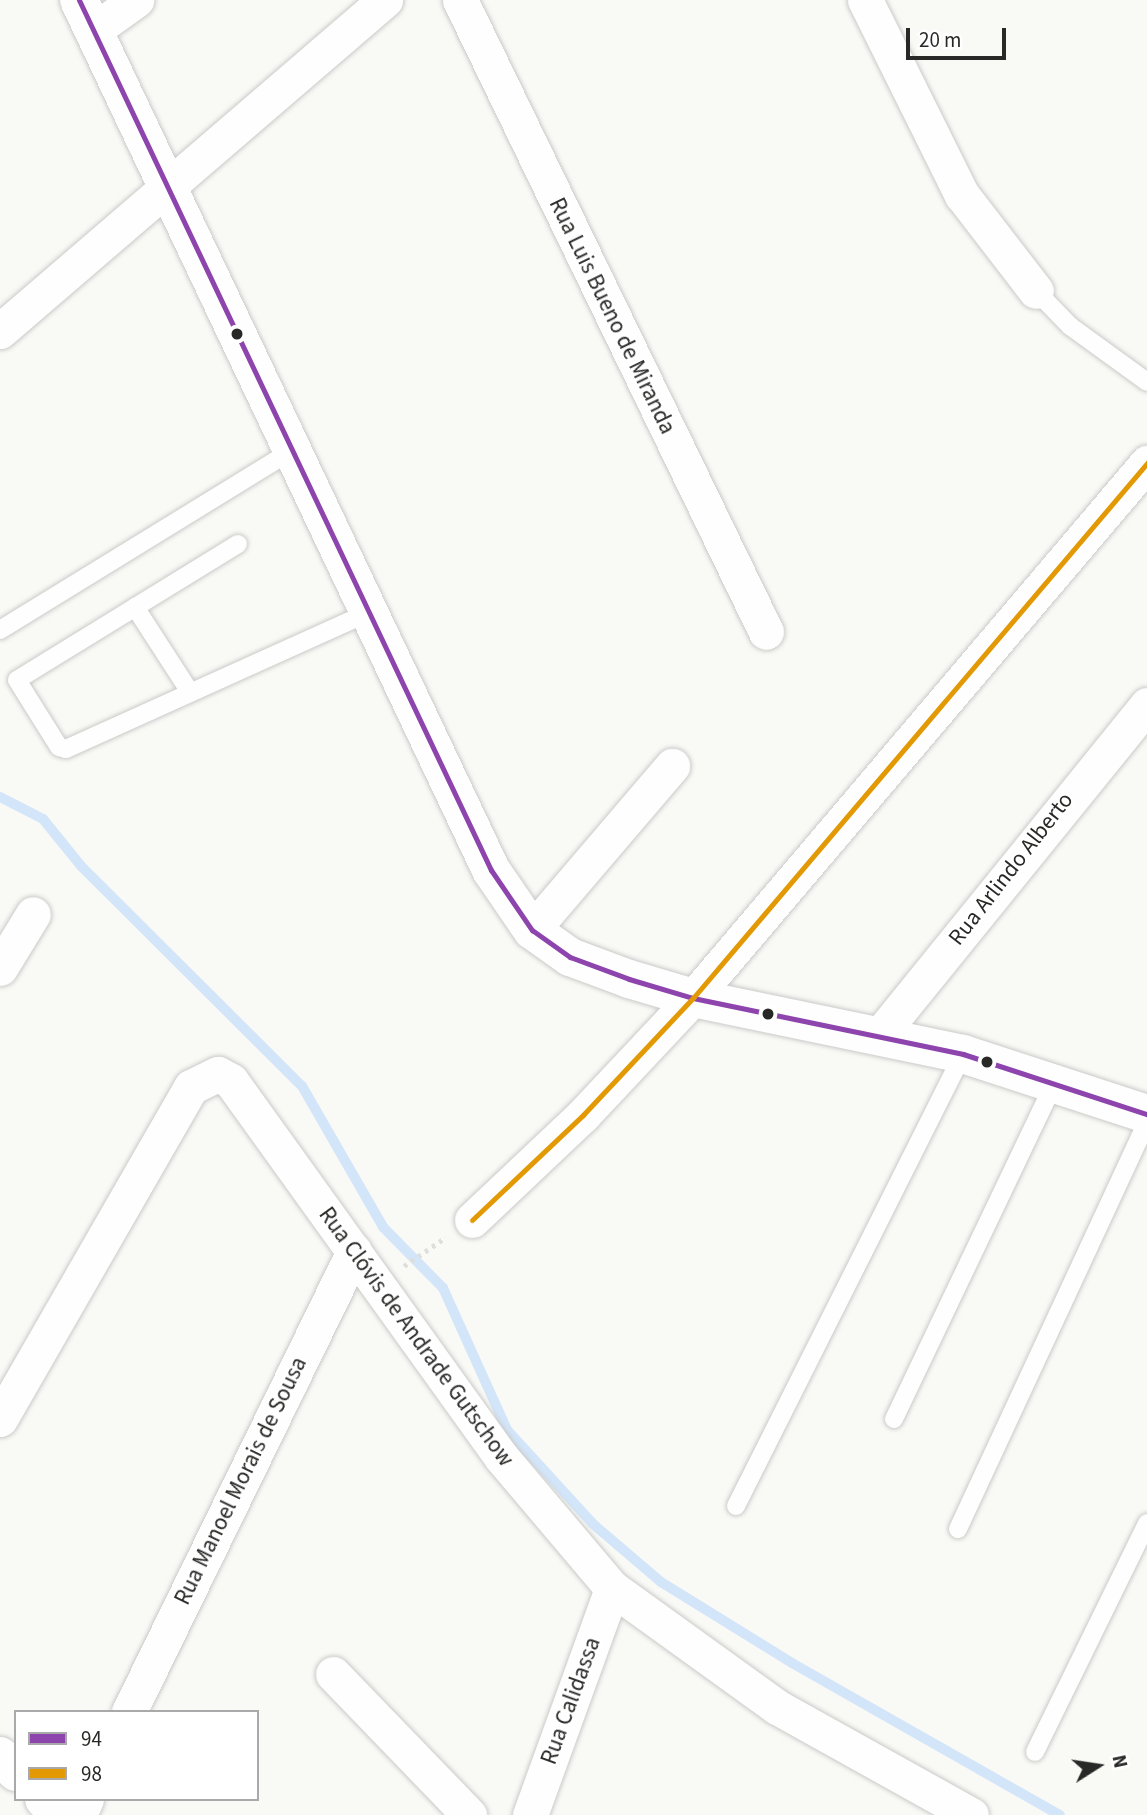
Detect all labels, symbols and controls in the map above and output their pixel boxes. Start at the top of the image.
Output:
scale bar [909,14,1009,58]
text: 20 m [919,25,961,55]
street label: Rua Luis Bueno de Miranda [543,193,681,439]
unlabelled marker [230,327,244,341]
street label: Rua Arlindo Alberto [943,787,1079,951]
unlabelled marker [761,1007,775,1021]
unlabelled marker [980,1055,994,1069]
street label: Rua Clóvis de Andrade Gutschow [313,1202,519,1472]
street label: Rua Manoel Morais de Sousa [169,1353,313,1609]
street label: Rua Calidassa [535,1634,607,1768]
legend [14,1710,259,1801]
text: 94 [81,1724,102,1754]
north arrow [1063,1731,1133,1801]
text: N [1105,1753,1134,1771]
text: 98 [81,1759,102,1789]

